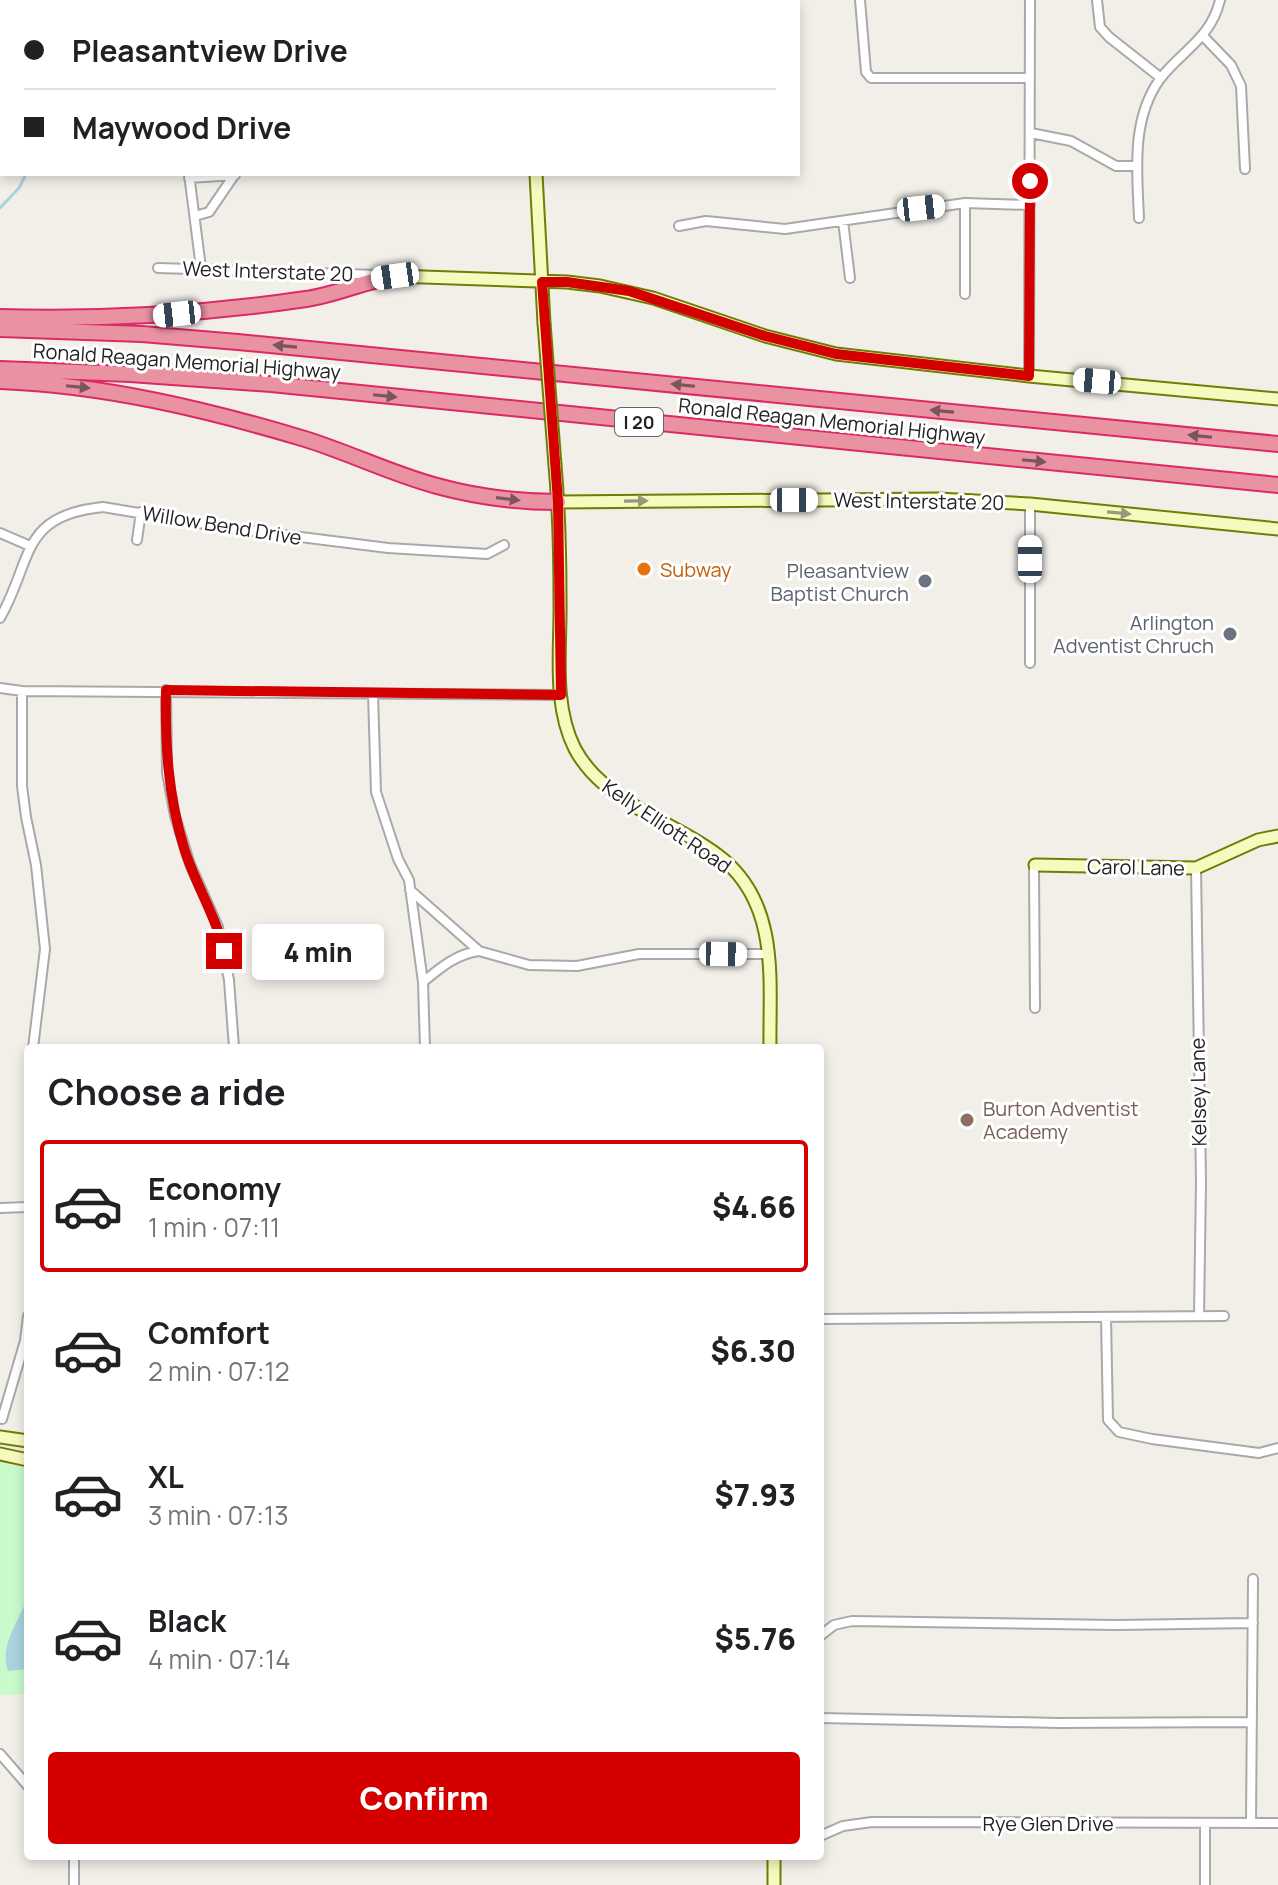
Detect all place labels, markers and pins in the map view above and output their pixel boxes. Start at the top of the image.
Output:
place label: Subway [660,556,732,583]
place label: Pleasantview Baptist Church [771,557,909,607]
marker: Subway [635,560,653,578]
marker: Pleasantview Baptist Church [916,572,934,590]
place label: Arlington Adventist Chruch [1053,609,1214,659]
marker: Arlington Adventist Chruch [1221,625,1239,643]
place label: Burton Adventist Academy [983,1095,1138,1145]
marker: Burton Adventist Academy [958,1111,976,1129]

